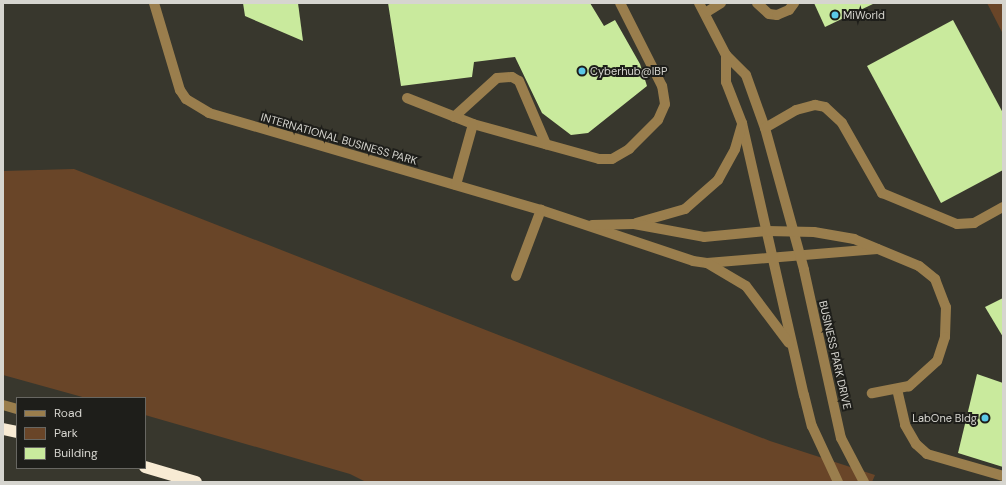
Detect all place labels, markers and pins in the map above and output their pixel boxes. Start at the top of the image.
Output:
place label: MiWorld [843,8,885,22]
marker: MiWorld [830,10,840,20]
place label: Cyberhub@IBP [590,64,667,78]
marker: Cyberhub@IBP [577,66,587,76]
place label: LabOne Bldg [912,411,977,425]
marker: LabOne Bldg [980,413,990,423]

